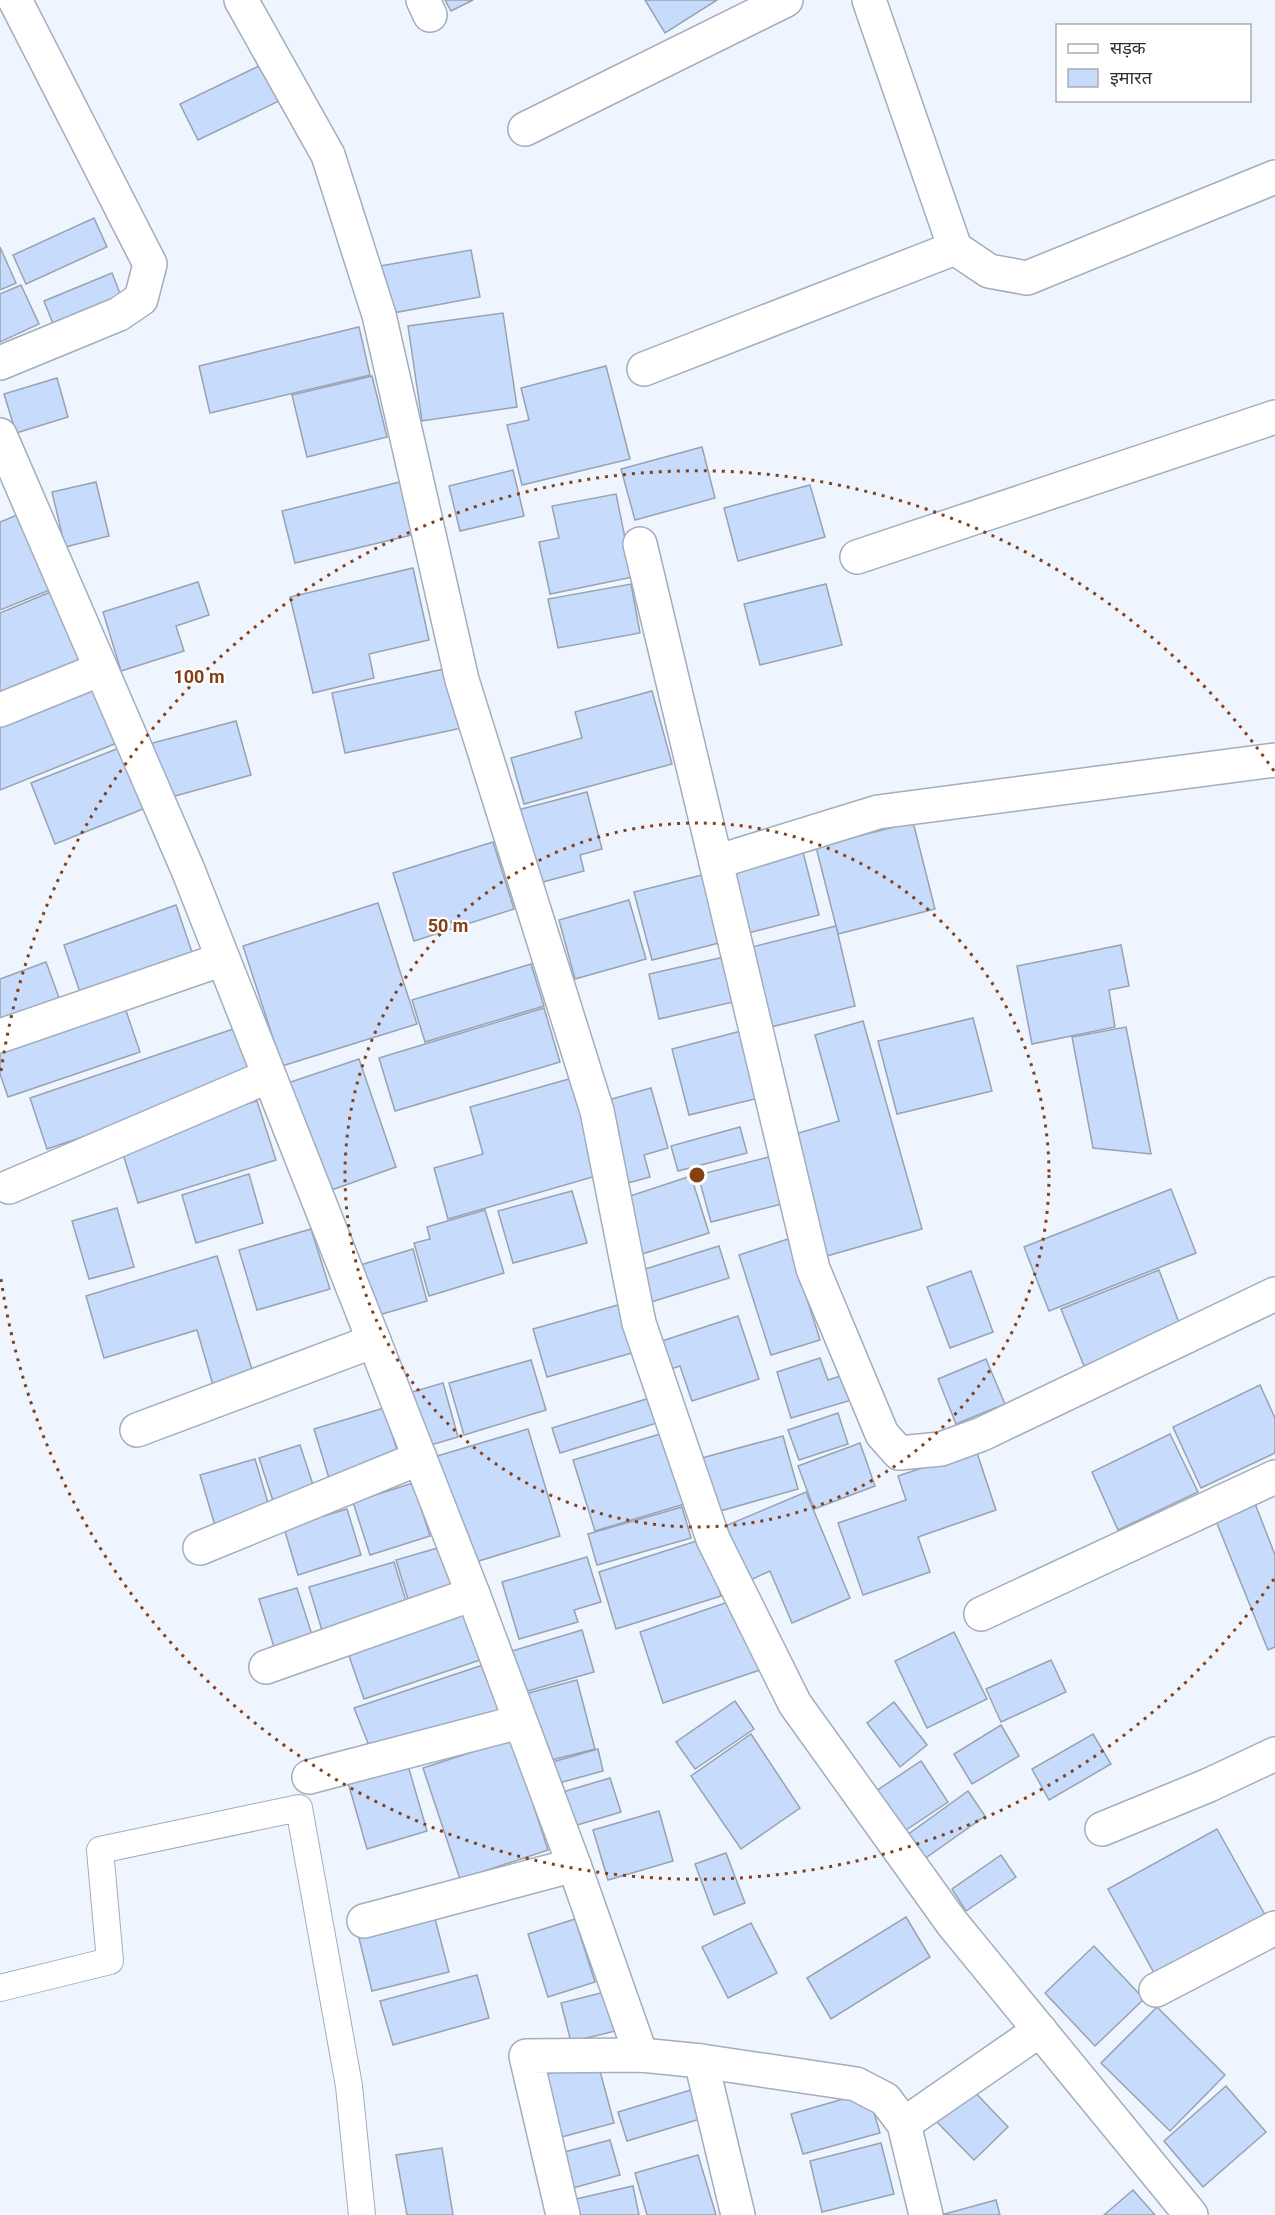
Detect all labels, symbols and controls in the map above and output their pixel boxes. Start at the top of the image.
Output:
legend [1056,24,1251,102]
text: सड़क [1110,37,1147,58]
text: इमारत [1110,67,1153,88]
text: 100 m [173,666,225,687]
text: 50 m [428,915,468,936]
centre of rings [687,1165,707,1185]

